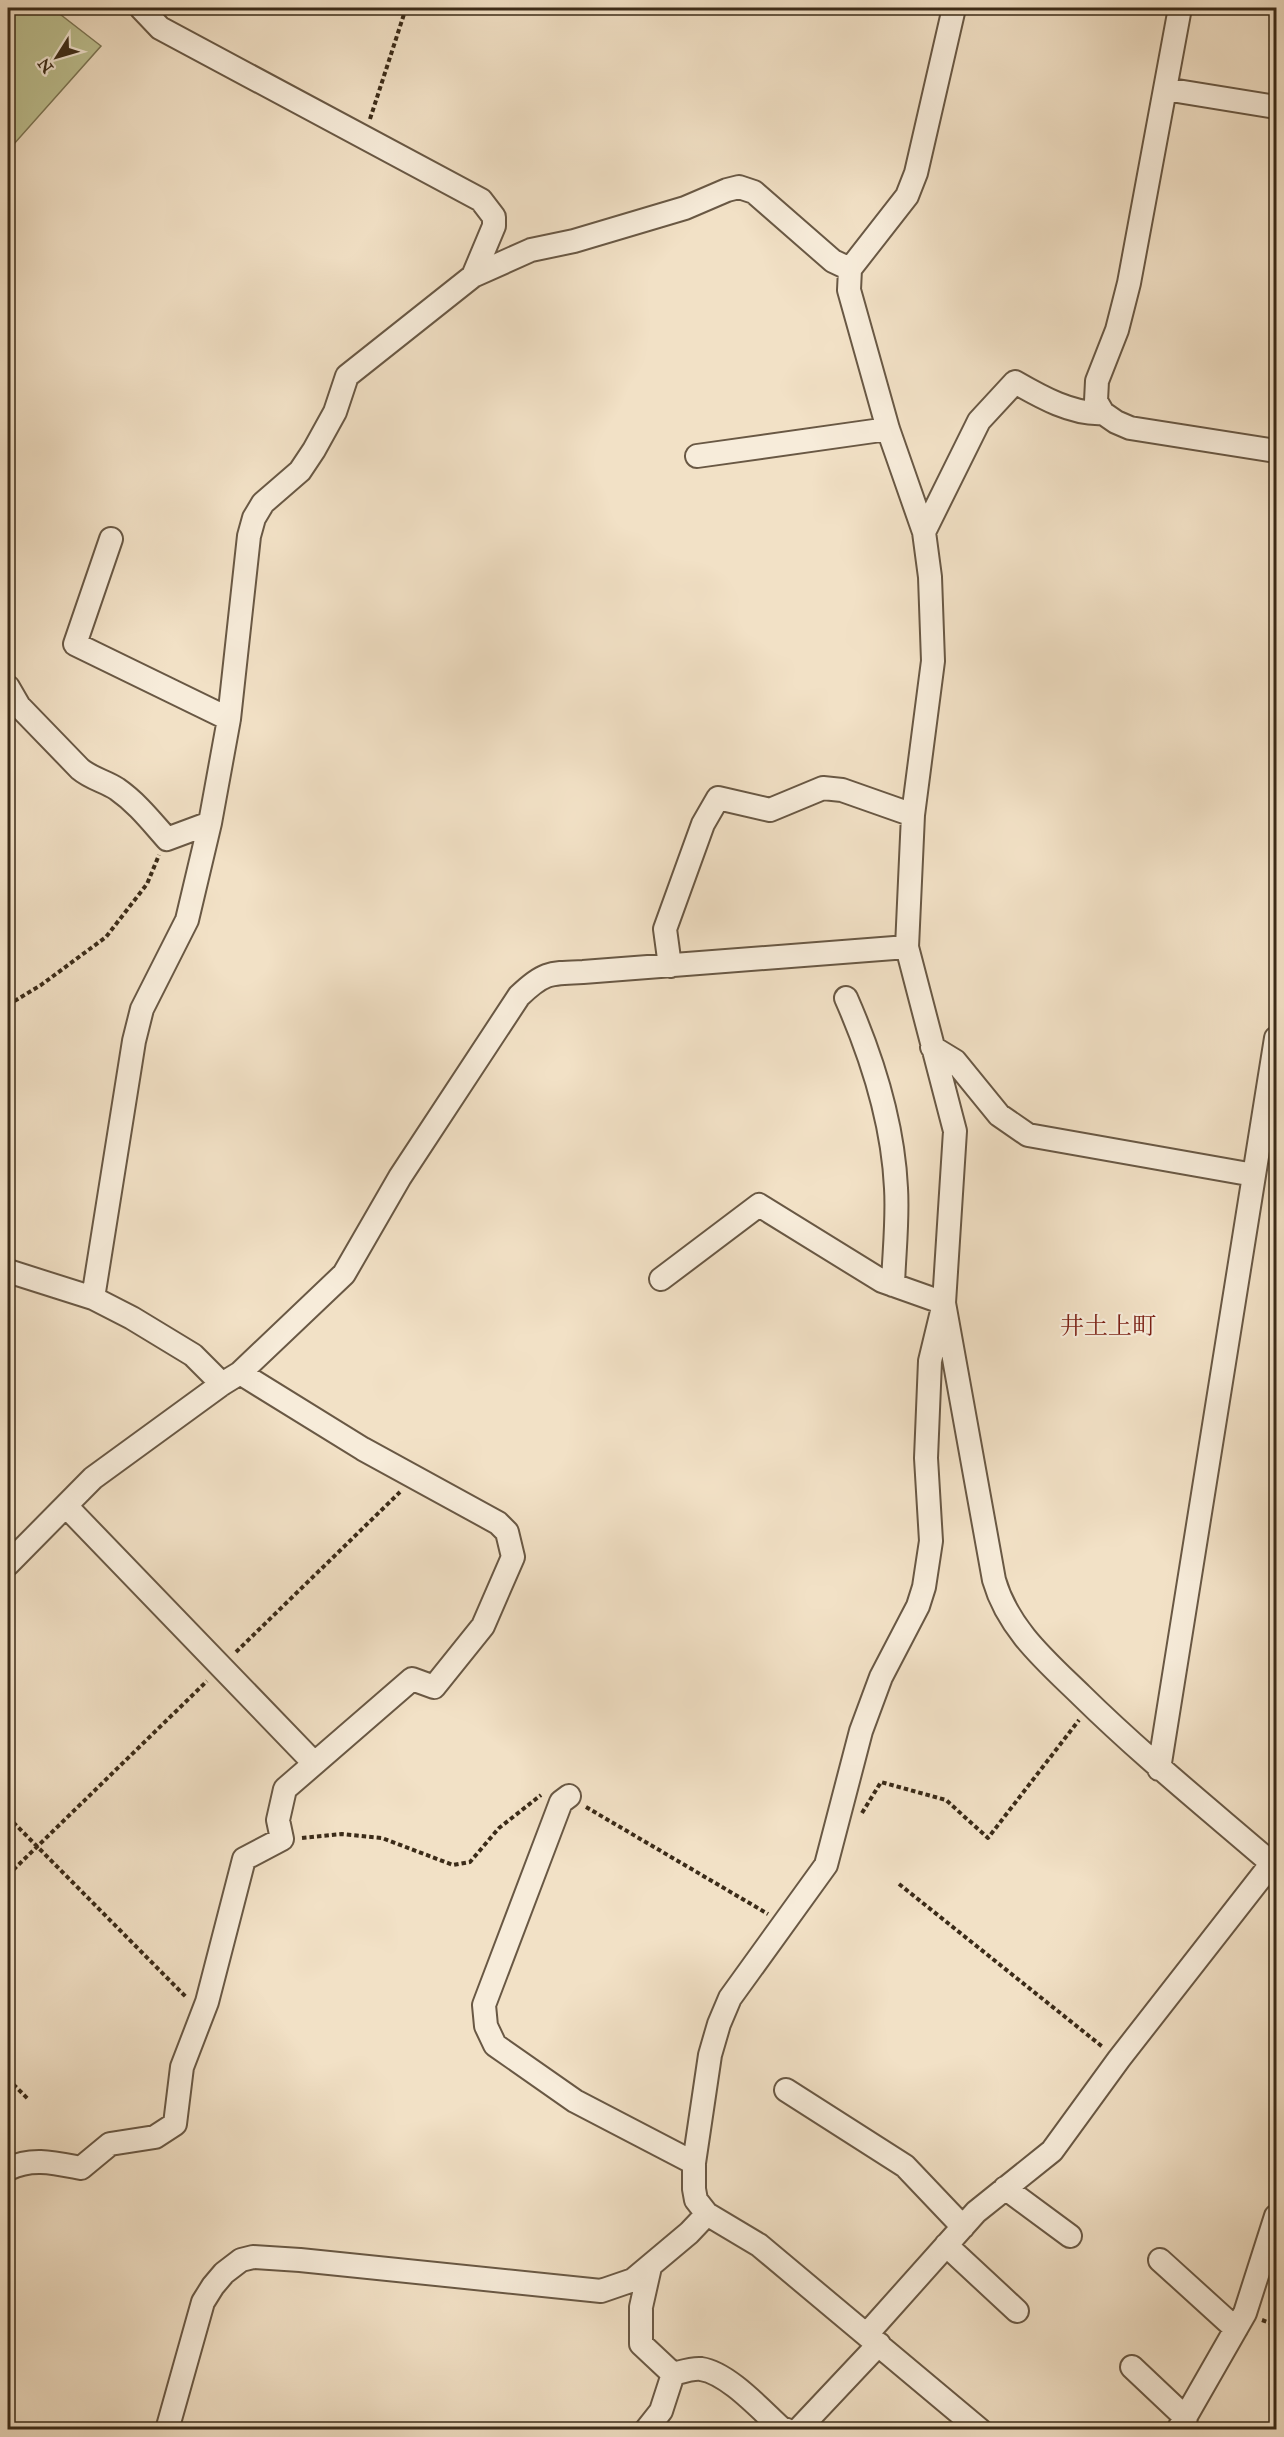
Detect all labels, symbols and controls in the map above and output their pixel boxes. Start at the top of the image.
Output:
north arrow [27,27,87,87]
text: N [33,54,57,77]
district label: 井土上町 [1060,1311,1156,1341]

